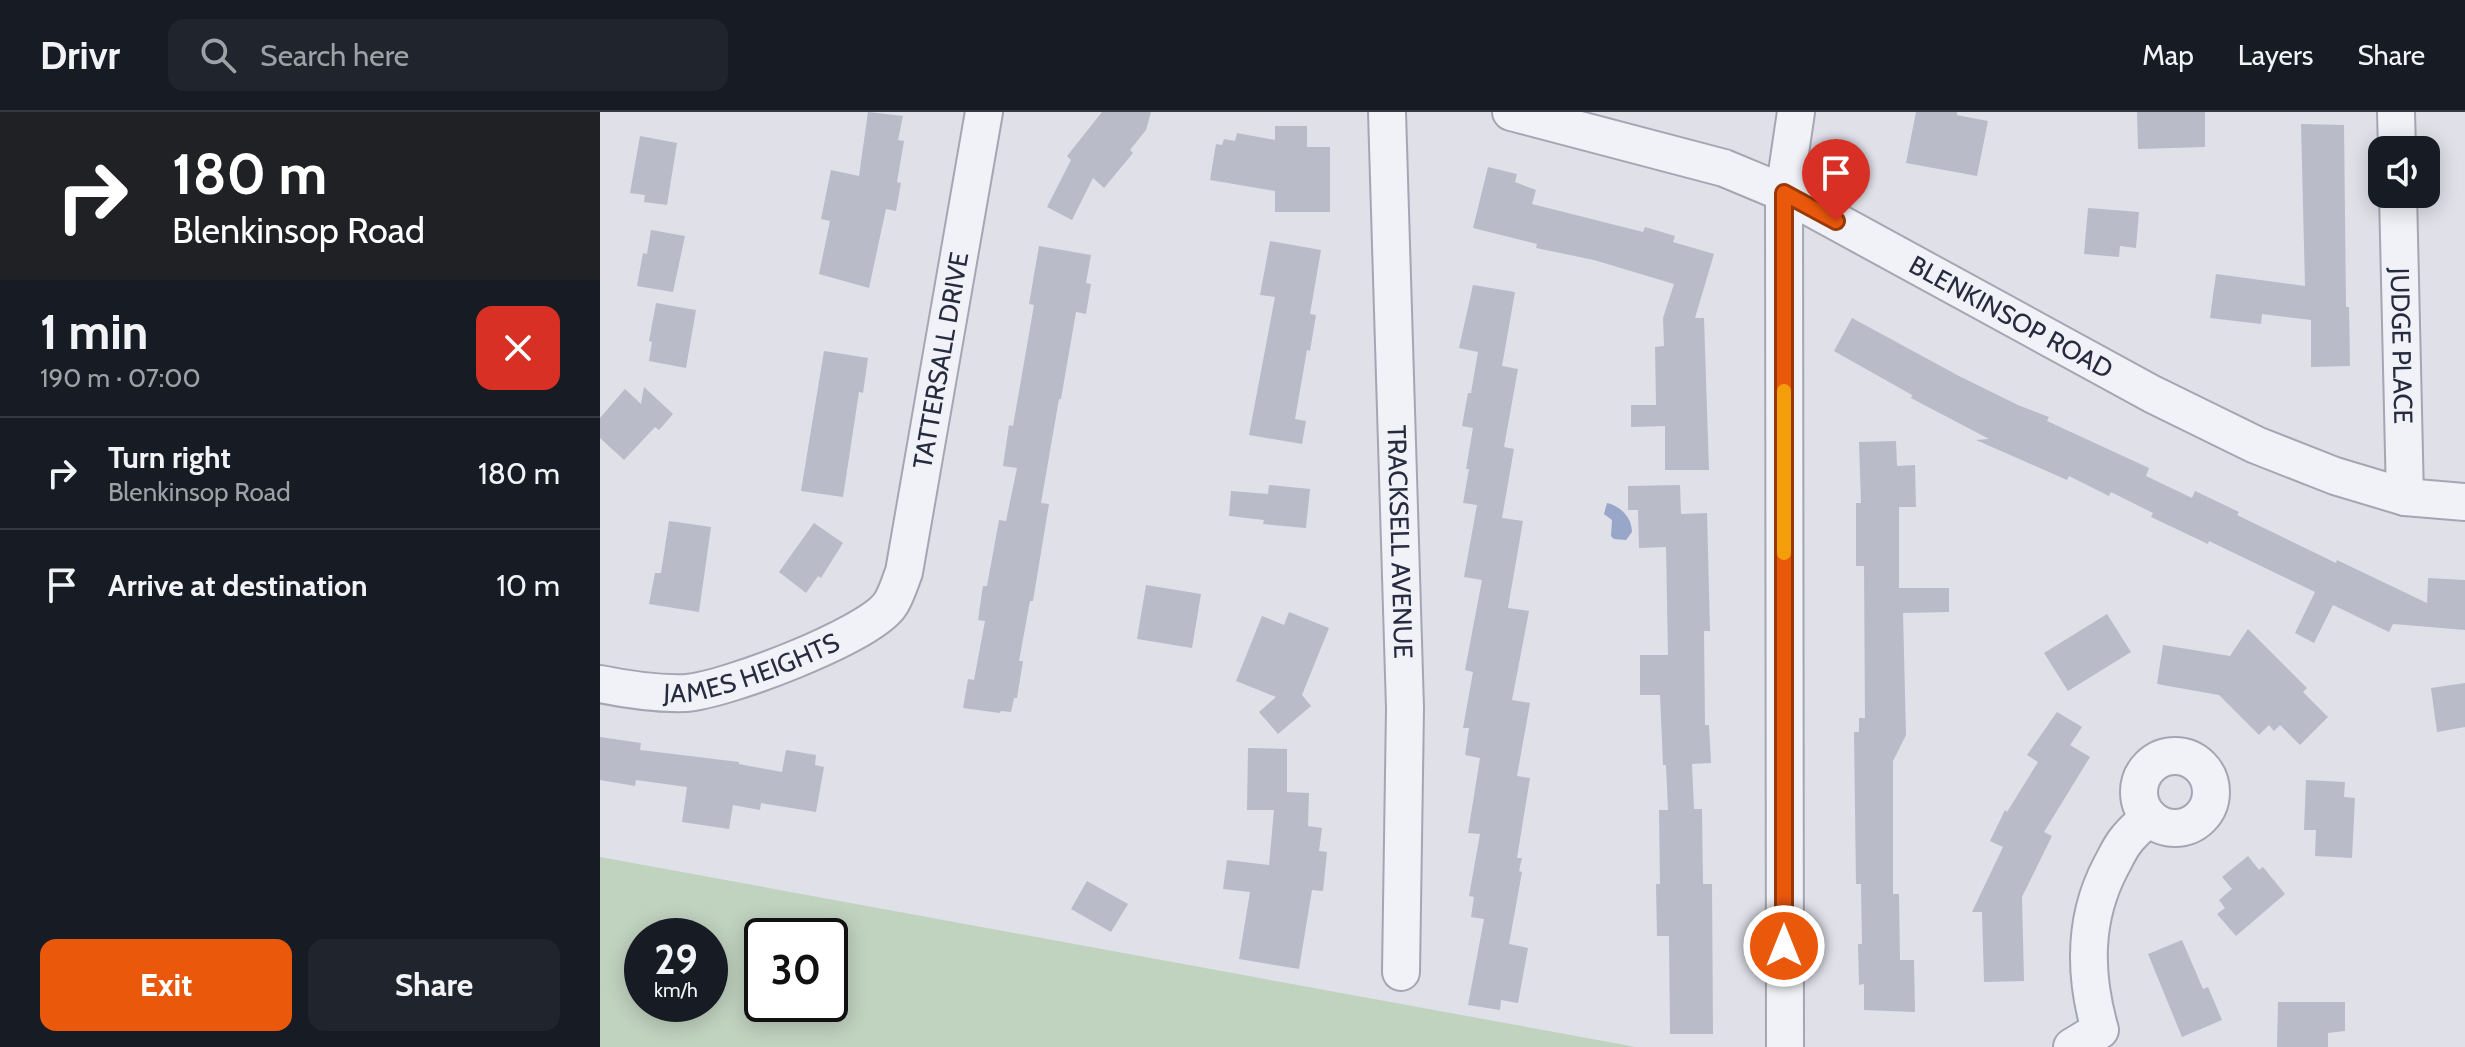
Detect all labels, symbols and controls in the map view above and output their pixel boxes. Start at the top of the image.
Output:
search box [168,19,728,91]
text: Drivr [40,32,120,79]
icon: search [196,33,240,77]
text: Search here [260,37,409,74]
text: Map [2142,38,2194,72]
text: Layers [2238,38,2313,72]
text: Share [2357,38,2425,72]
map controls [2368,136,2440,208]
button: sound [2368,136,2440,208]
pin [1802,139,1870,221]
text: 180 m [172,140,327,208]
icon: right [40,144,144,248]
icon: arrive [1814,151,1858,195]
text: Blenkinsop Road [172,208,425,252]
street label: TATTERSALL DRIVE [906,249,975,471]
street label: BLENKINSOP ROAD [1904,249,2118,386]
street label: JUDGE PLACE [2384,267,2419,424]
text: 1 min [40,303,148,361]
button: close [476,306,560,390]
text: 190 m · 07:00 [40,362,201,394]
street label: TRACKSELL AVENUE [1380,424,1420,659]
text: Turn right [108,439,231,476]
icon: right [40,451,84,495]
text: 180 m [478,455,560,492]
text: Blenkinsop Road [108,476,291,508]
icon: arrive [40,563,84,607]
text: Arrive at destination [108,567,368,604]
text: 10 m [496,567,560,604]
street label: JAMES HEIGHTS [662,626,845,709]
position arrow [1742,904,1826,988]
speed limit sign: 30 [744,918,848,1022]
text: 29 [654,935,698,984]
button: Exit [40,939,292,1031]
button: Share [308,939,560,1031]
text: km/h [654,978,698,1002]

